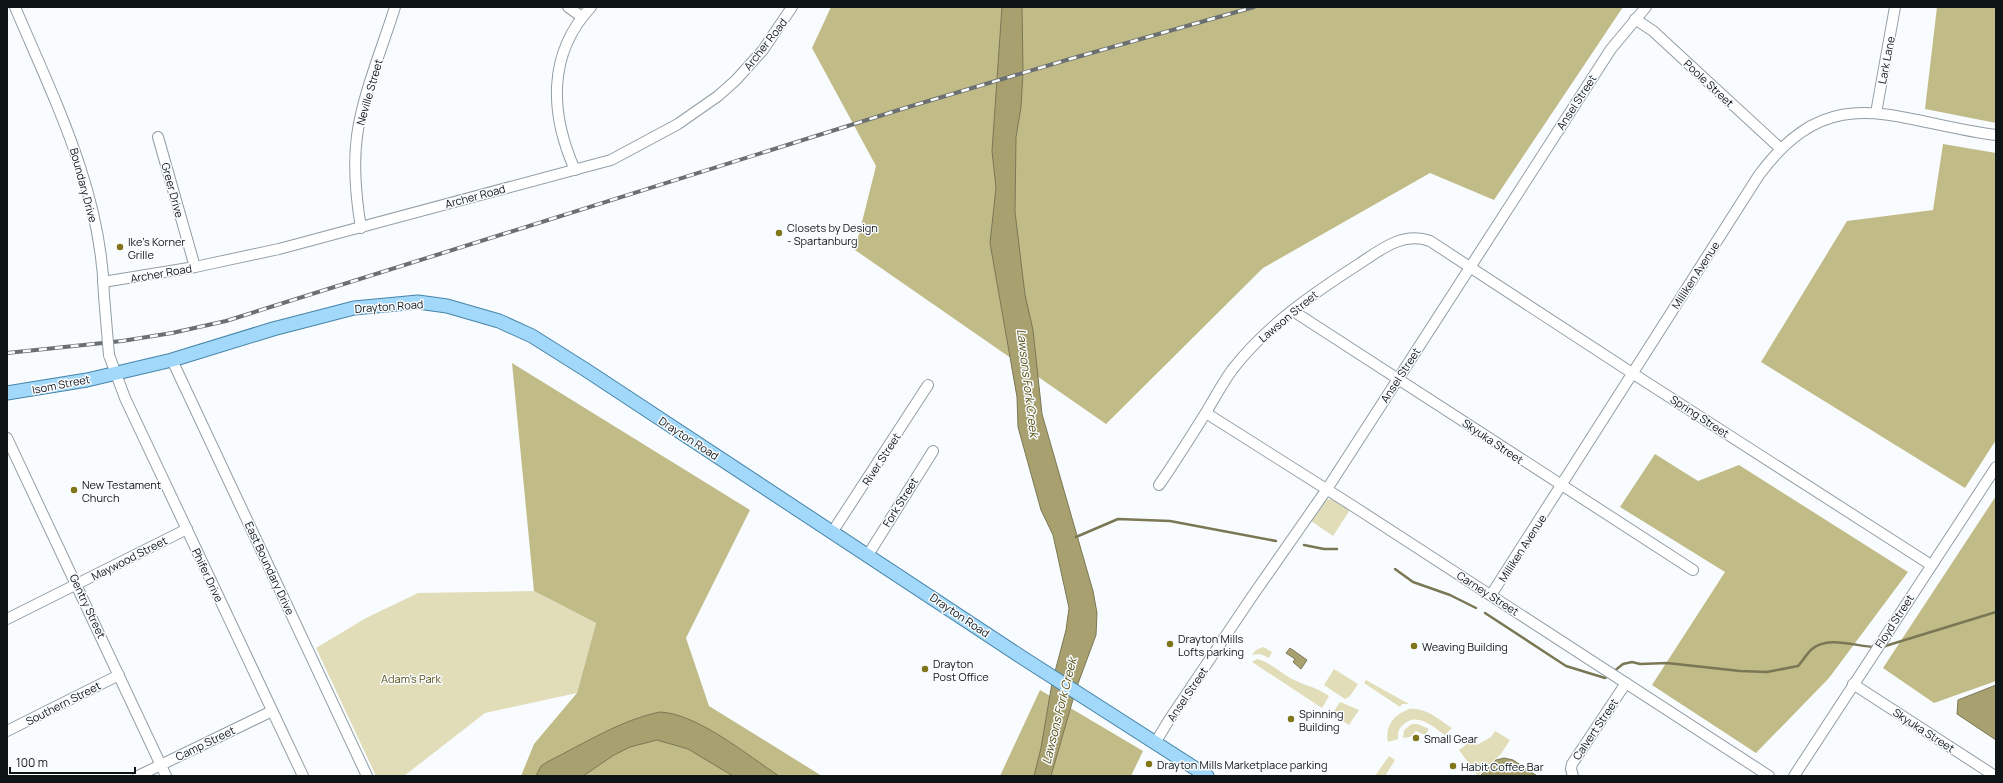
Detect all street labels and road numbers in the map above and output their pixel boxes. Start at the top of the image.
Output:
street label: Archer Road [740,15,790,73]
street label: Lark Lane [1874,34,1898,85]
street label: Poole Street [1681,56,1737,110]
street label: Neville Street [352,57,386,127]
street label: Ansel Street [1553,72,1599,132]
street label: Boundary Drive [67,146,101,224]
street label: Greer Drive [158,161,188,220]
street label: Archer Road [443,181,507,211]
street label: Milliken Avenue [1668,238,1723,312]
street label: Archer Road [129,260,193,286]
street label: Lawson Street [1255,287,1321,345]
street label: Drayton Road [354,296,424,316]
street label: Ansel Street [1377,345,1423,405]
street label: Isom Street [31,371,91,397]
street label: Spring Street [1668,391,1732,441]
street label: Drayton Road [656,413,722,463]
street label: Skyuka Street [1460,415,1526,467]
street label: River Street [858,430,904,488]
street label: Fork Street [879,474,921,530]
street label: Milliken Avenue [1495,511,1550,585]
street label: East Boundary Drive [242,519,298,618]
street label: Maywood Street [89,532,169,584]
street label: Phifer Drive [189,546,227,605]
street label: Carney Street [1454,567,1522,619]
street label: Gentry Street [67,571,109,641]
street label: Drayton Road [927,590,993,640]
street label: Floyd Street [1871,591,1917,651]
street label: Ansel Street [1163,664,1211,724]
street label: Southern Street [23,678,103,728]
street label: Calvert Street [1569,695,1621,763]
street label: Skyuka Street [1890,704,1958,756]
street label: Camp Street [173,722,237,764]

